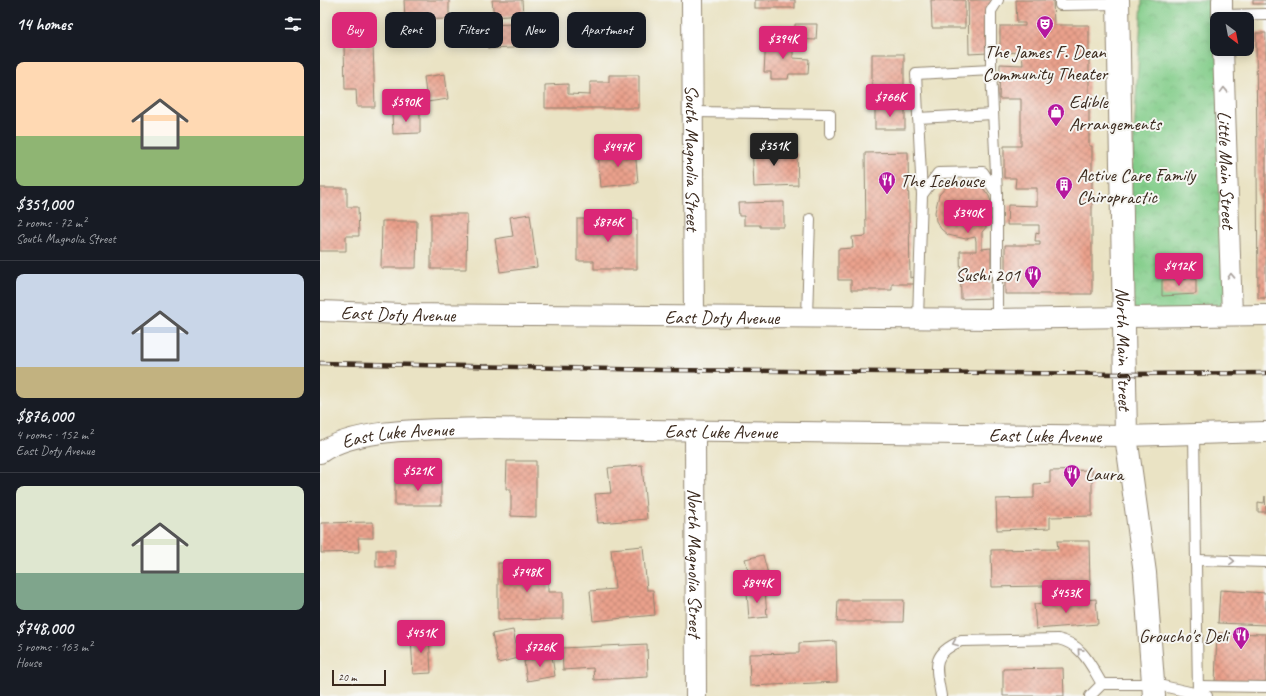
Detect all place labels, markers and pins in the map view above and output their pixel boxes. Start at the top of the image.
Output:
theatre icon: The James F. Dean Community Theater [1035,14,1055,39]
pin: $394K [755,26,811,60]
place label: The James F. Dean Community Theater [983,40,1109,86]
pin: $766K [862,84,918,118]
pin: $590K [378,89,434,123]
place label: Edible Arrangements [1069,90,1162,136]
shop icon: Edible Arrangements [1046,102,1066,127]
pin: $351K [746,133,802,167]
pin: $447K [590,134,646,168]
place label: Active Care Family Chiropractic [1077,163,1197,209]
place label: The Icehouse [900,169,986,193]
restaurant icon: The Icehouse [877,170,897,195]
building icon: Active Care Family Chiropractic [1054,175,1074,200]
pin: $340K [940,200,996,234]
pin: $876K [580,209,636,243]
pin: $412K [1151,253,1207,287]
place label: Sushi 201 [955,263,1021,287]
restaurant icon: Sushi 201 [1023,264,1043,289]
pin: $521K [390,458,446,492]
place label: Laura [1085,462,1125,486]
restaurant icon: Laura [1062,463,1082,488]
pin: $748K [499,559,555,593]
pin: $844K [729,570,785,604]
pin: $453K [1038,580,1094,614]
pin: $451K [393,620,449,654]
place label: Groucho's Deli [1139,624,1230,648]
restaurant icon: Groucho's Deli [1231,625,1251,650]
pin: $726K [512,634,568,668]

